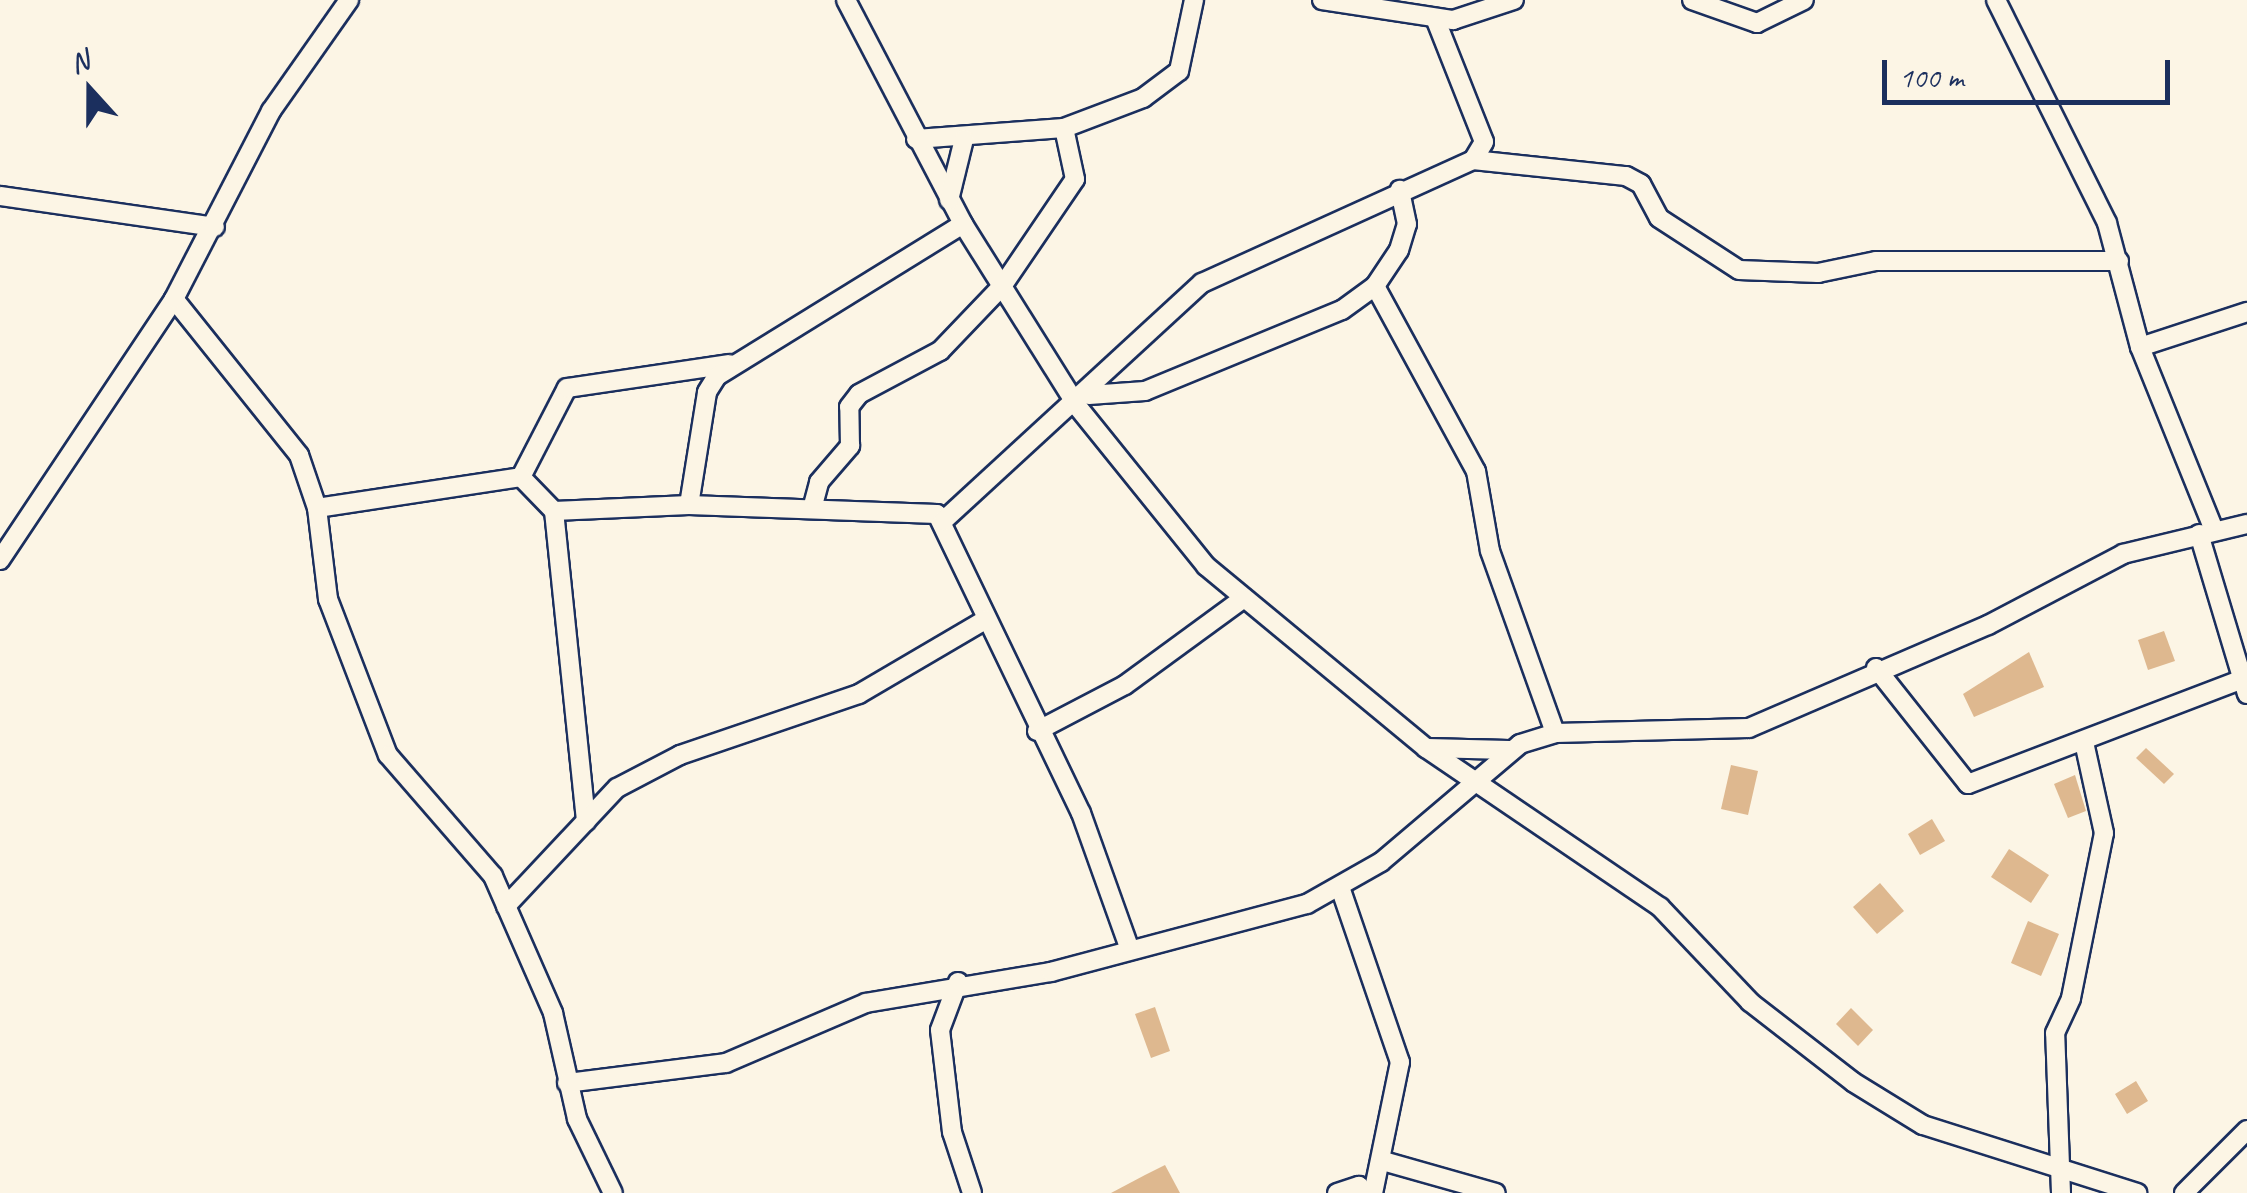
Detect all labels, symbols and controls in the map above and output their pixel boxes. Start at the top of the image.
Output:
north arrow [40,40,140,140]
scale bar [1887,40,2174,102]
text: N [65,42,93,81]
text: 100 m [1899,58,1964,96]

